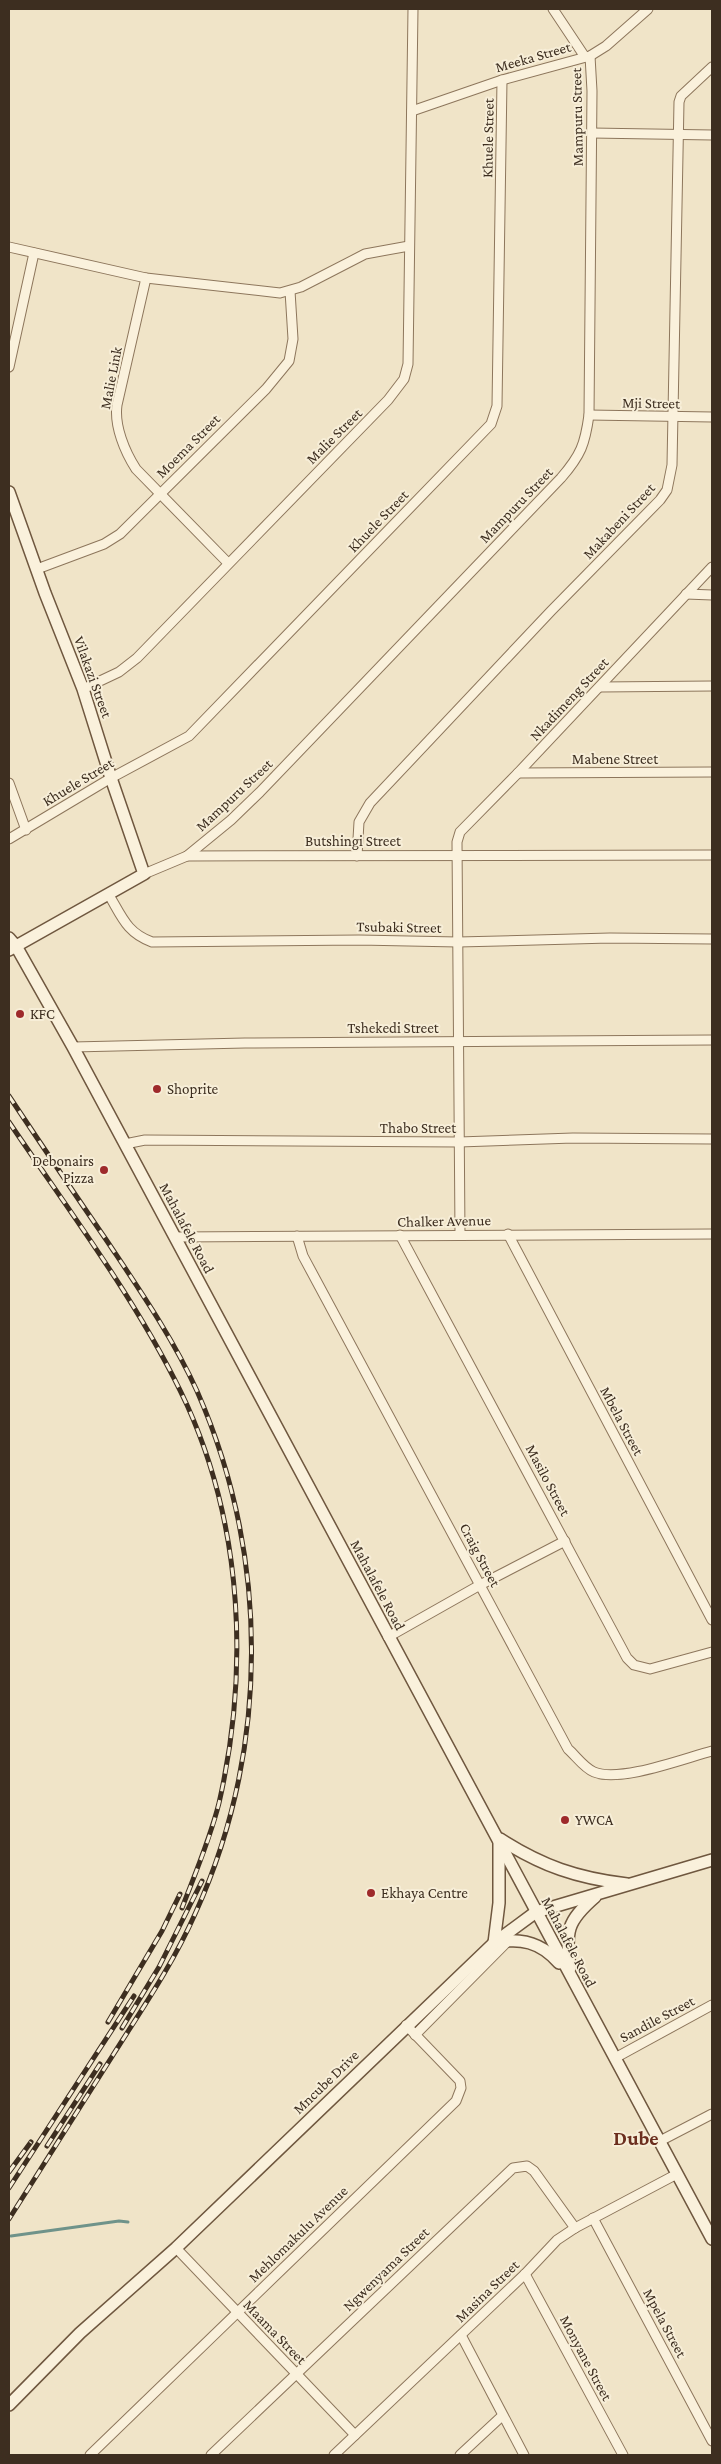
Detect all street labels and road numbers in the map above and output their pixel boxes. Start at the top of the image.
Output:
street label: Meeka Street [493,38,574,75]
street label: Mampuru Street [568,67,587,166]
street label: Khuele Street [479,97,497,178]
street label: Malie Link [97,345,125,411]
street label: Mji Street [622,394,681,413]
street label: Malie Street [303,404,366,467]
street label: Moema Street [153,410,224,481]
street label: Mampuru Street [476,463,557,547]
street label: Makabeni Street [580,479,659,562]
street label: Khuele Street [345,486,412,555]
street label: Vilakazi Street [71,634,115,721]
street label: Nkadimeng Street [526,653,613,744]
street label: Mabene Street [572,751,659,767]
street label: Khuele Street [40,754,117,809]
street label: Mampuru Street [193,755,277,835]
street label: Butshingi Street [305,833,402,850]
street label: Tsubaki Street [356,918,443,936]
street label: Tshekedi Street [347,1020,440,1036]
street label: Thabo Street [380,1120,457,1136]
street label: Mahalafele Road [156,1180,218,1276]
street label: Chalker Avenue [397,1212,491,1230]
street label: Mbela Street [597,1384,647,1459]
street label: Masilo Street [522,1442,574,1519]
street label: Craig Street [456,1520,504,1591]
street label: Mahalafele Road [347,1537,409,1633]
street label: Mahalafele Road [538,1894,600,1990]
street label: Sandile Street [617,1992,698,2045]
street label: Mncube Drive [290,2047,362,2117]
street label: Mehlomakulu Avenue [245,2182,351,2285]
street label: Ngwenyama Street [340,2223,434,2315]
street label: Masina Street [452,2256,523,2325]
street label: Mpela Street [639,2286,690,2362]
street label: Maama Street [240,2296,310,2368]
street label: Monyane Street [556,2313,616,2405]

